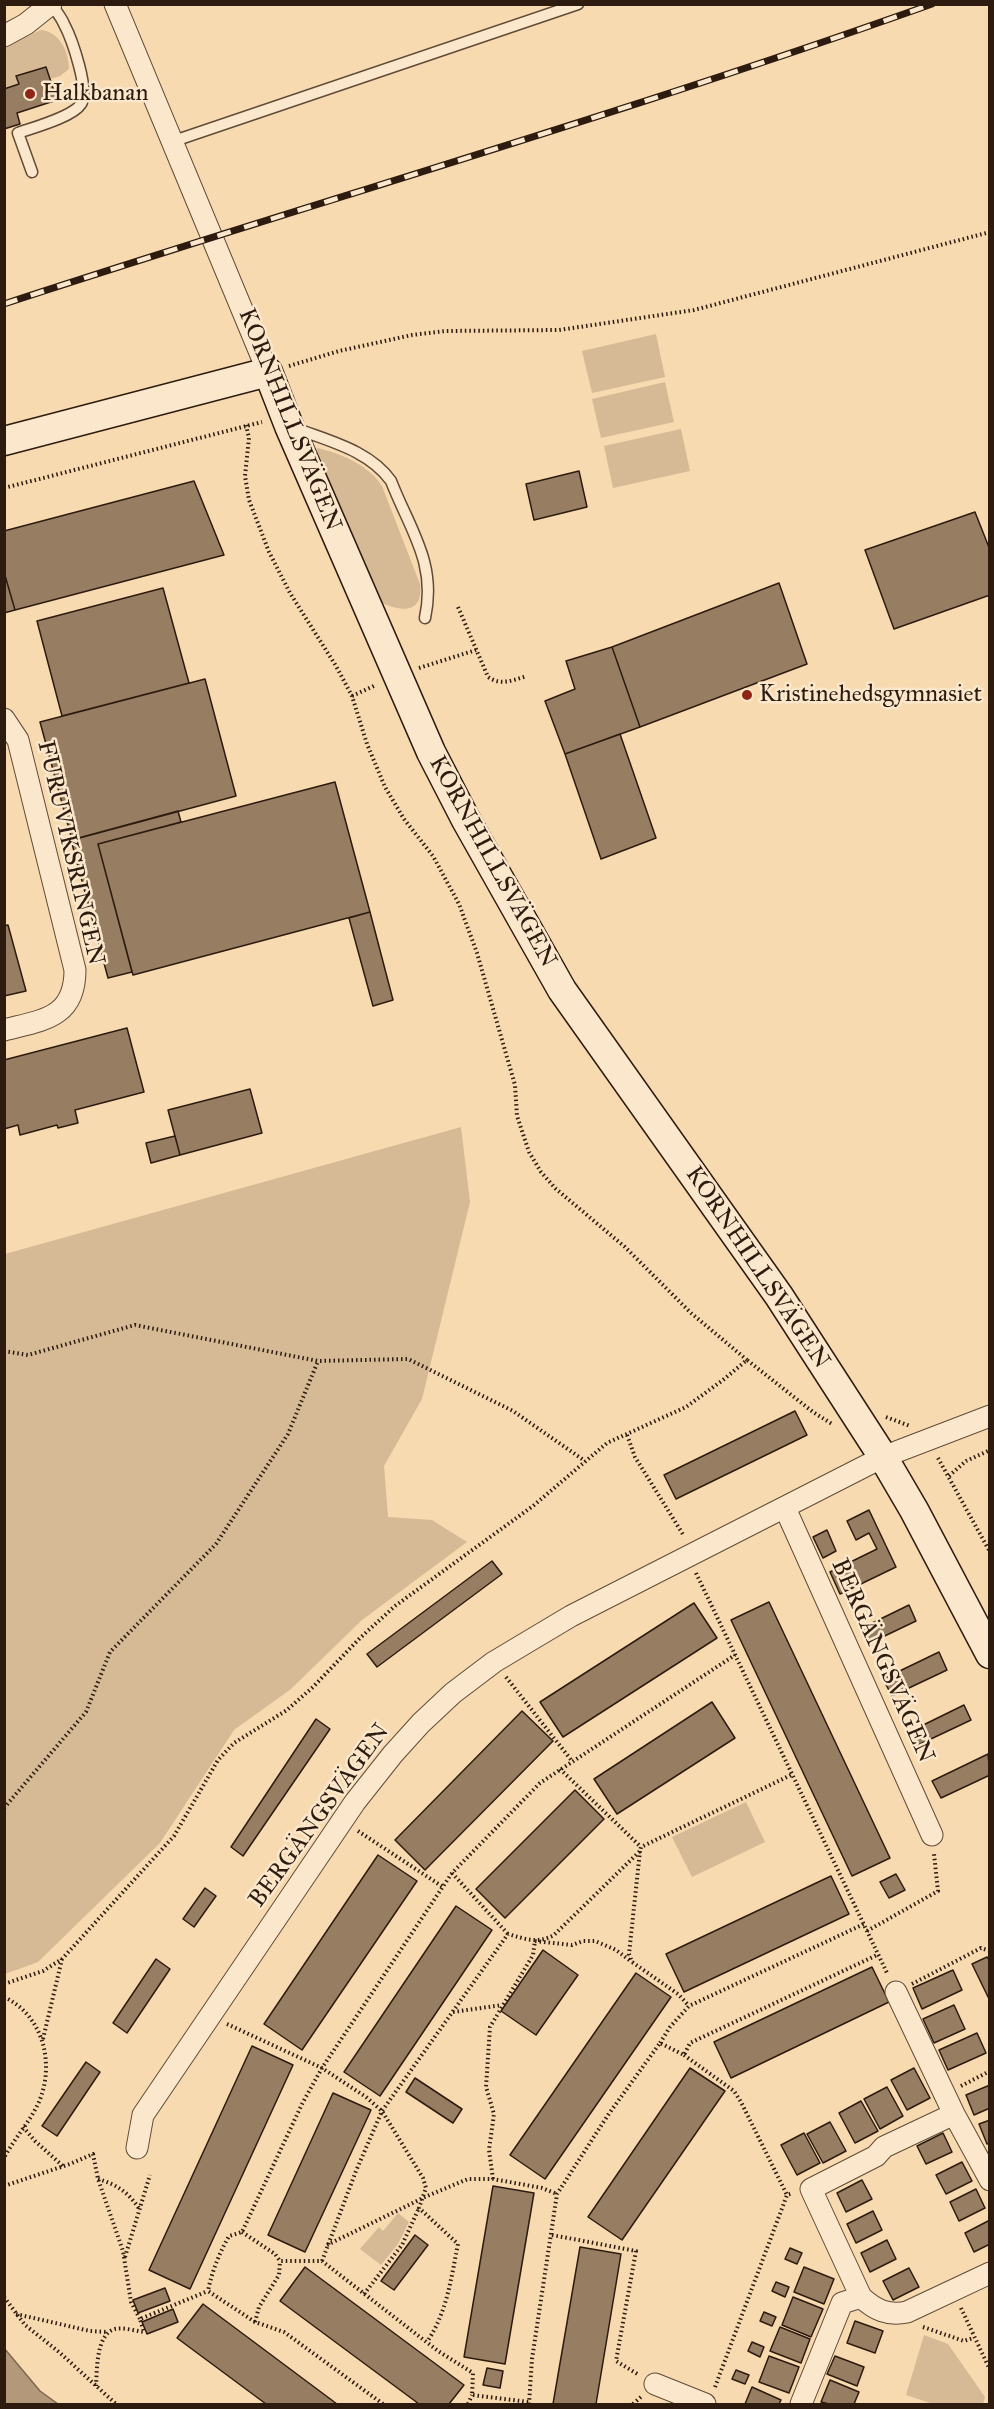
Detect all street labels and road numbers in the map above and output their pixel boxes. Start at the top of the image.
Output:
street label: KORNHILLSVÄGEN [231,304,347,536]
street label: FURUVIKSRINGEN [30,738,110,968]
street label: KORNHILLSVÄGEN [422,751,562,973]
street label: KORNHILLSVÄGEN [679,1161,835,1375]
street label: BERGÄNGSVÄGEN [824,1555,940,1767]
street label: BERGÄNGSVÄGEN [244,1718,396,1914]

